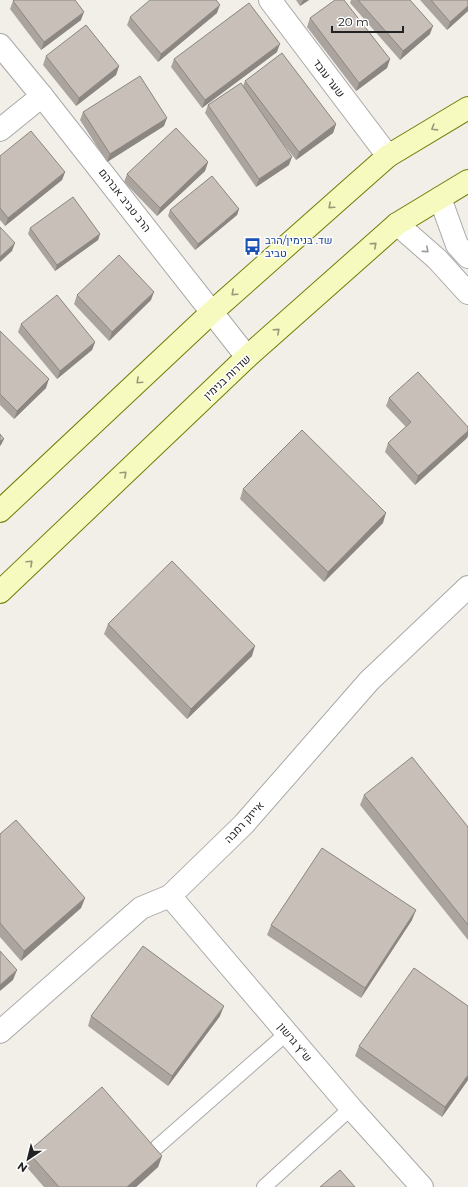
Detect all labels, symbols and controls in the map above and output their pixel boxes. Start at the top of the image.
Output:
scale bar [332,8,403,34]
text: 20 m [338,14,369,29]
street label: שער עובד [310,56,348,100]
one-way arrow [431,123,438,131]
street label: הרב טביב אברהם [96,165,154,235]
one-way arrow [328,201,336,209]
place label: שד. בנימין/הרב טביב [265,233,333,260]
bus stop icon: שד. בנימין/הרב טביב [242,236,262,256]
one-way arrow [369,242,377,250]
one-way arrow [422,245,429,252]
one-way arrow [231,288,239,295]
one-way arrow [272,329,279,336]
street label: שדרות בנימין [200,352,254,402]
one-way arrow [136,376,144,384]
one-way arrow [119,471,127,479]
one-way arrow [25,561,33,568]
street label: אייזק רמבה [221,798,267,846]
street label: ש"ץ גרשון [275,1020,315,1064]
north arrow [8,1139,48,1179]
text: N [15,1159,30,1175]

